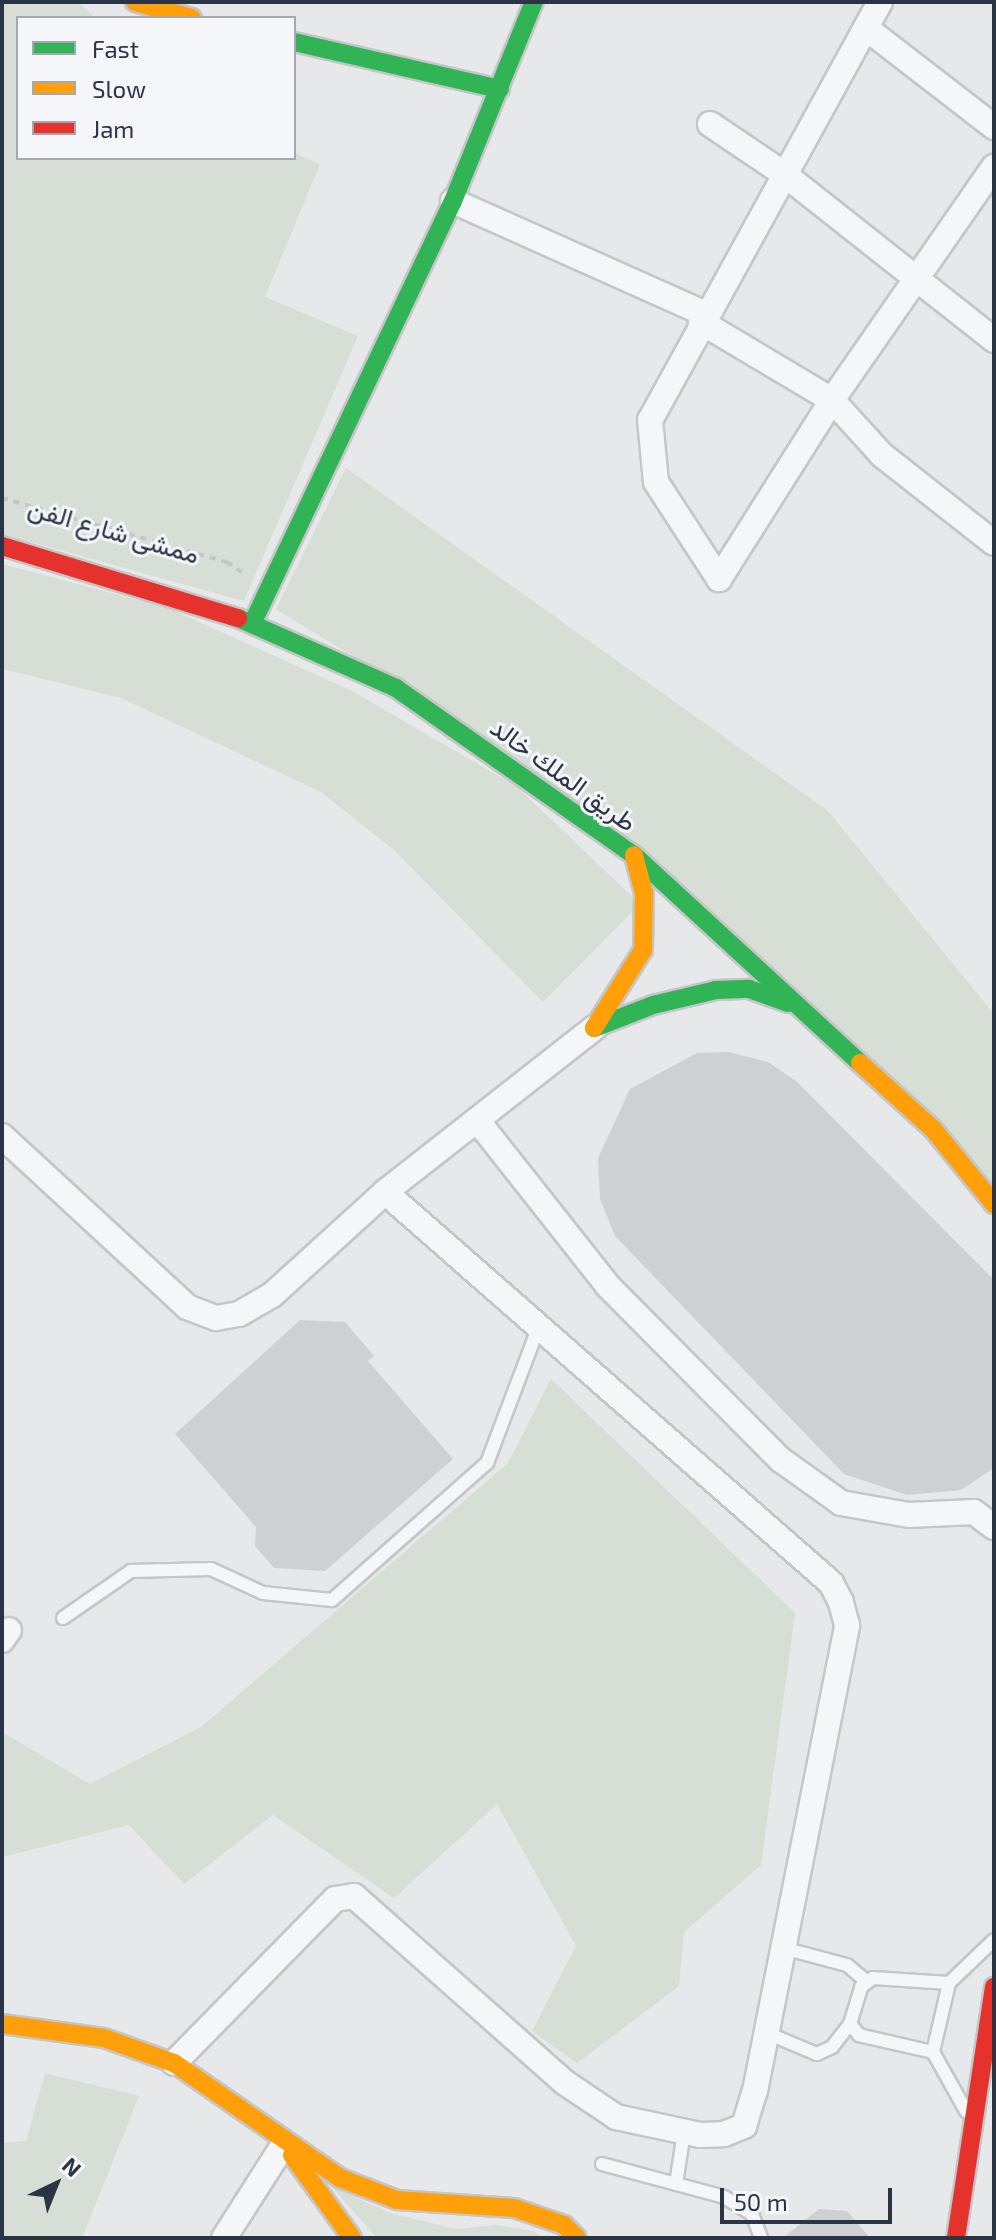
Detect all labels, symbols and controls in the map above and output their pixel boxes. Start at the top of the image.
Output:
legend [16,16,296,160]
text: Fast [92,34,139,63]
text: Slow [92,74,146,103]
text: Jam [92,114,134,143]
street label: ممشى شارع الفن [25,491,203,569]
street label: طريق الملك خالد [485,711,643,837]
north arrow [16,2144,96,2224]
text: N [58,2152,87,2181]
scale bar [724,2172,896,2222]
text: 50 m [734,2187,788,2216]

